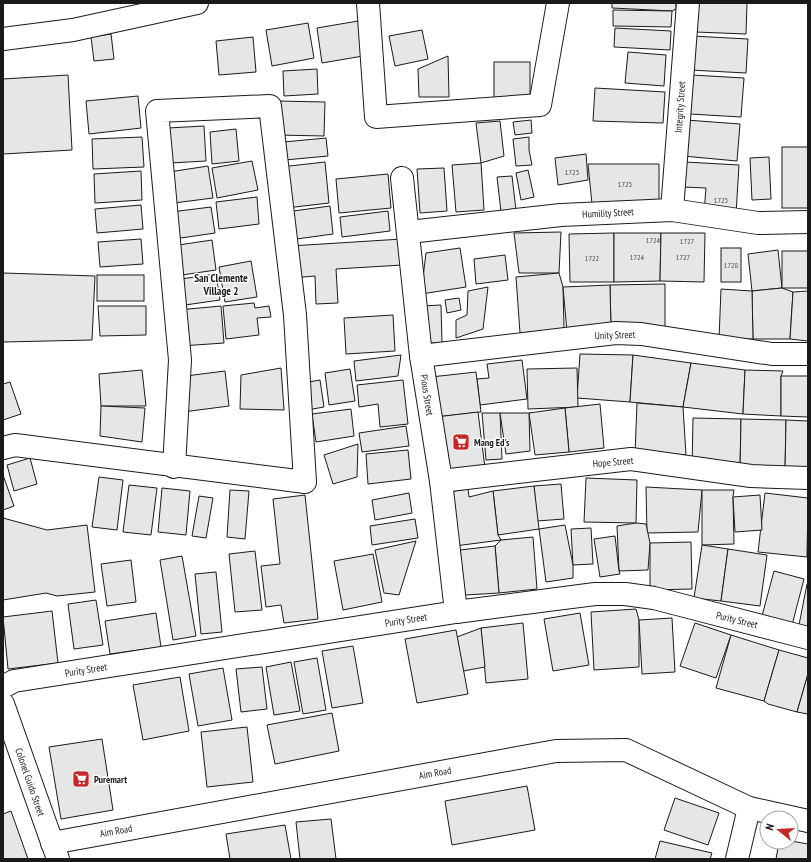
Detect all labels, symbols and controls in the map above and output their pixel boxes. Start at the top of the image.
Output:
street label: Integrity Street [672,81,688,133]
house number: 1723 [565,167,580,177]
house number: 1725 [618,179,632,189]
house number: 1725 [714,195,728,205]
street label: Humility Street [582,205,634,221]
house number: 1724 [646,235,661,245]
house number: 1727 [680,236,695,246]
house number: 1724 [630,252,645,262]
house number: 1727 [676,252,691,262]
house number: 1722 [585,253,600,263]
house number: 1728 [724,260,739,270]
district label: San Clemente Village 2 [194,271,248,298]
street label: Unity Street [594,328,636,342]
street label: Pious Street [417,373,437,417]
supermarket icon: Mang Ed's [451,432,471,452]
place label: Mang Ed's [474,436,510,449]
street label: Hope Street [592,454,634,470]
street label: Purity Street [715,609,759,632]
street label: Purity Street [384,610,428,630]
street label: Purity Street [64,660,108,680]
street label: Colonel Guido Street [12,746,48,818]
street label: Aim Road [418,764,452,782]
supermarket icon: Puremart [71,769,91,789]
place label: Puremart [94,773,127,786]
north arrow [759,810,799,850]
street label: Aim Road [99,822,133,840]
text: N [762,822,777,832]

